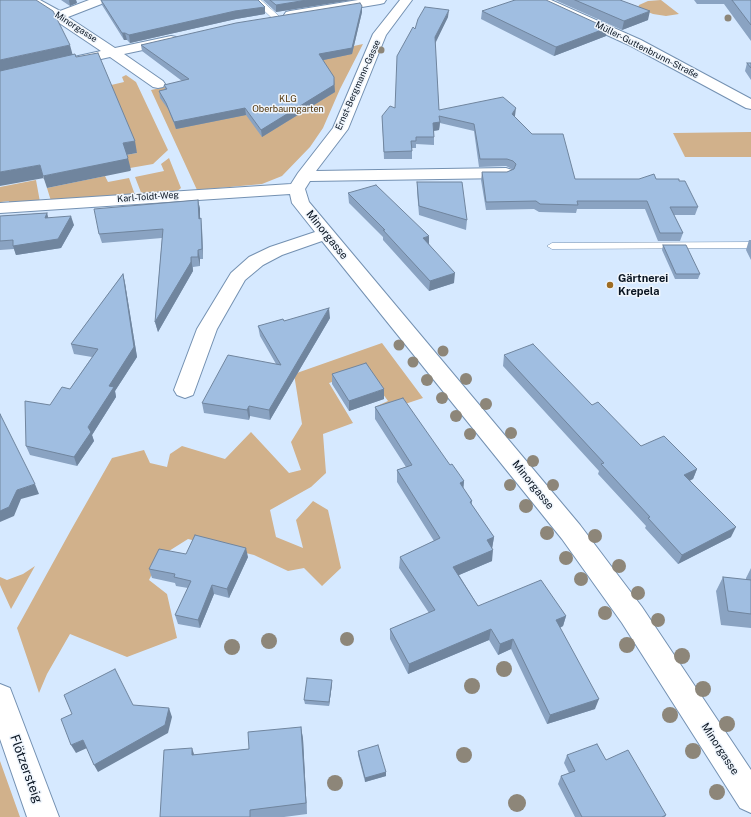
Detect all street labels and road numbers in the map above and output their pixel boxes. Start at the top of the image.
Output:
street label: Minorgasse [53,9,99,45]
street label: Müller-Guttenbrunn-Straße [594,19,700,81]
street label: Ernst-Bergmann-Gasse [333,38,383,132]
street label: Karl-Toldt-Weg [117,189,179,205]
street label: Minorgasse [303,208,351,262]
street label: Minorgasse [509,458,557,512]
street label: Minorgasse [698,721,742,777]
street label: Flötzersteig [6,733,46,805]

